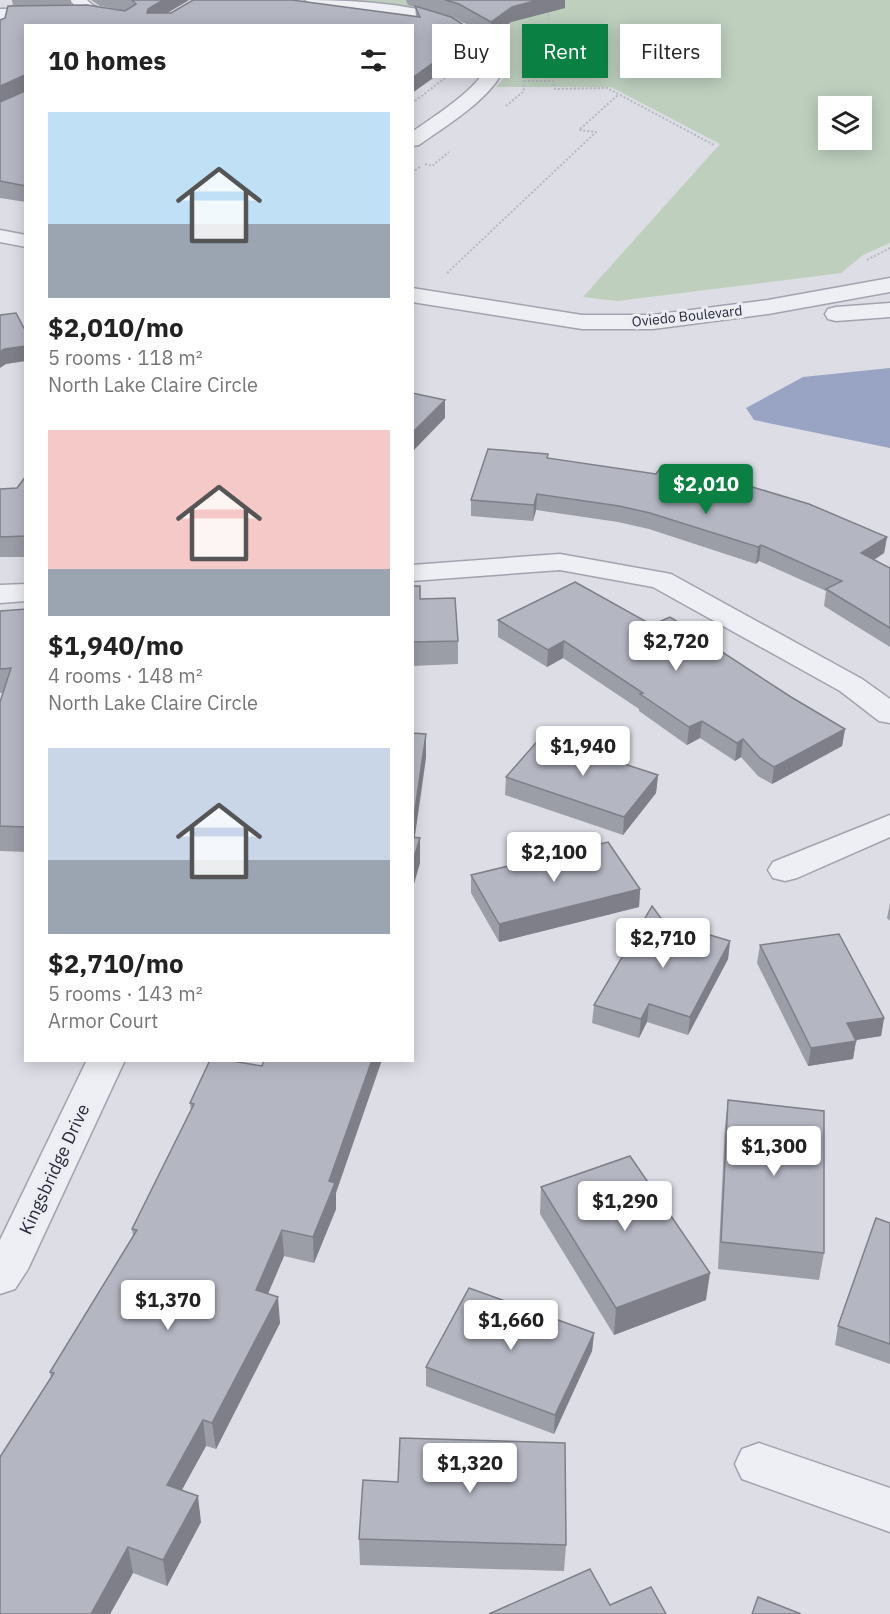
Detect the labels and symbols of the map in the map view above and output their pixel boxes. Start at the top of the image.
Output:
street label: Oviedo Boulevard [631,301,743,331]
pin: $2,010 [657,464,755,515]
pin: $2,720 [627,621,725,672]
pin: $1,940 [534,726,632,777]
pin: $2,100 [505,832,603,883]
pin: $2,710 [614,918,712,969]
street label: Kingsbridge Drive [14,1100,94,1238]
pin: $1,300 [725,1126,823,1177]
pin: $1,290 [576,1181,674,1232]
pin: $1,370 [119,1280,217,1331]
pin: $1,660 [462,1300,560,1351]
pin: $1,320 [421,1443,519,1494]

